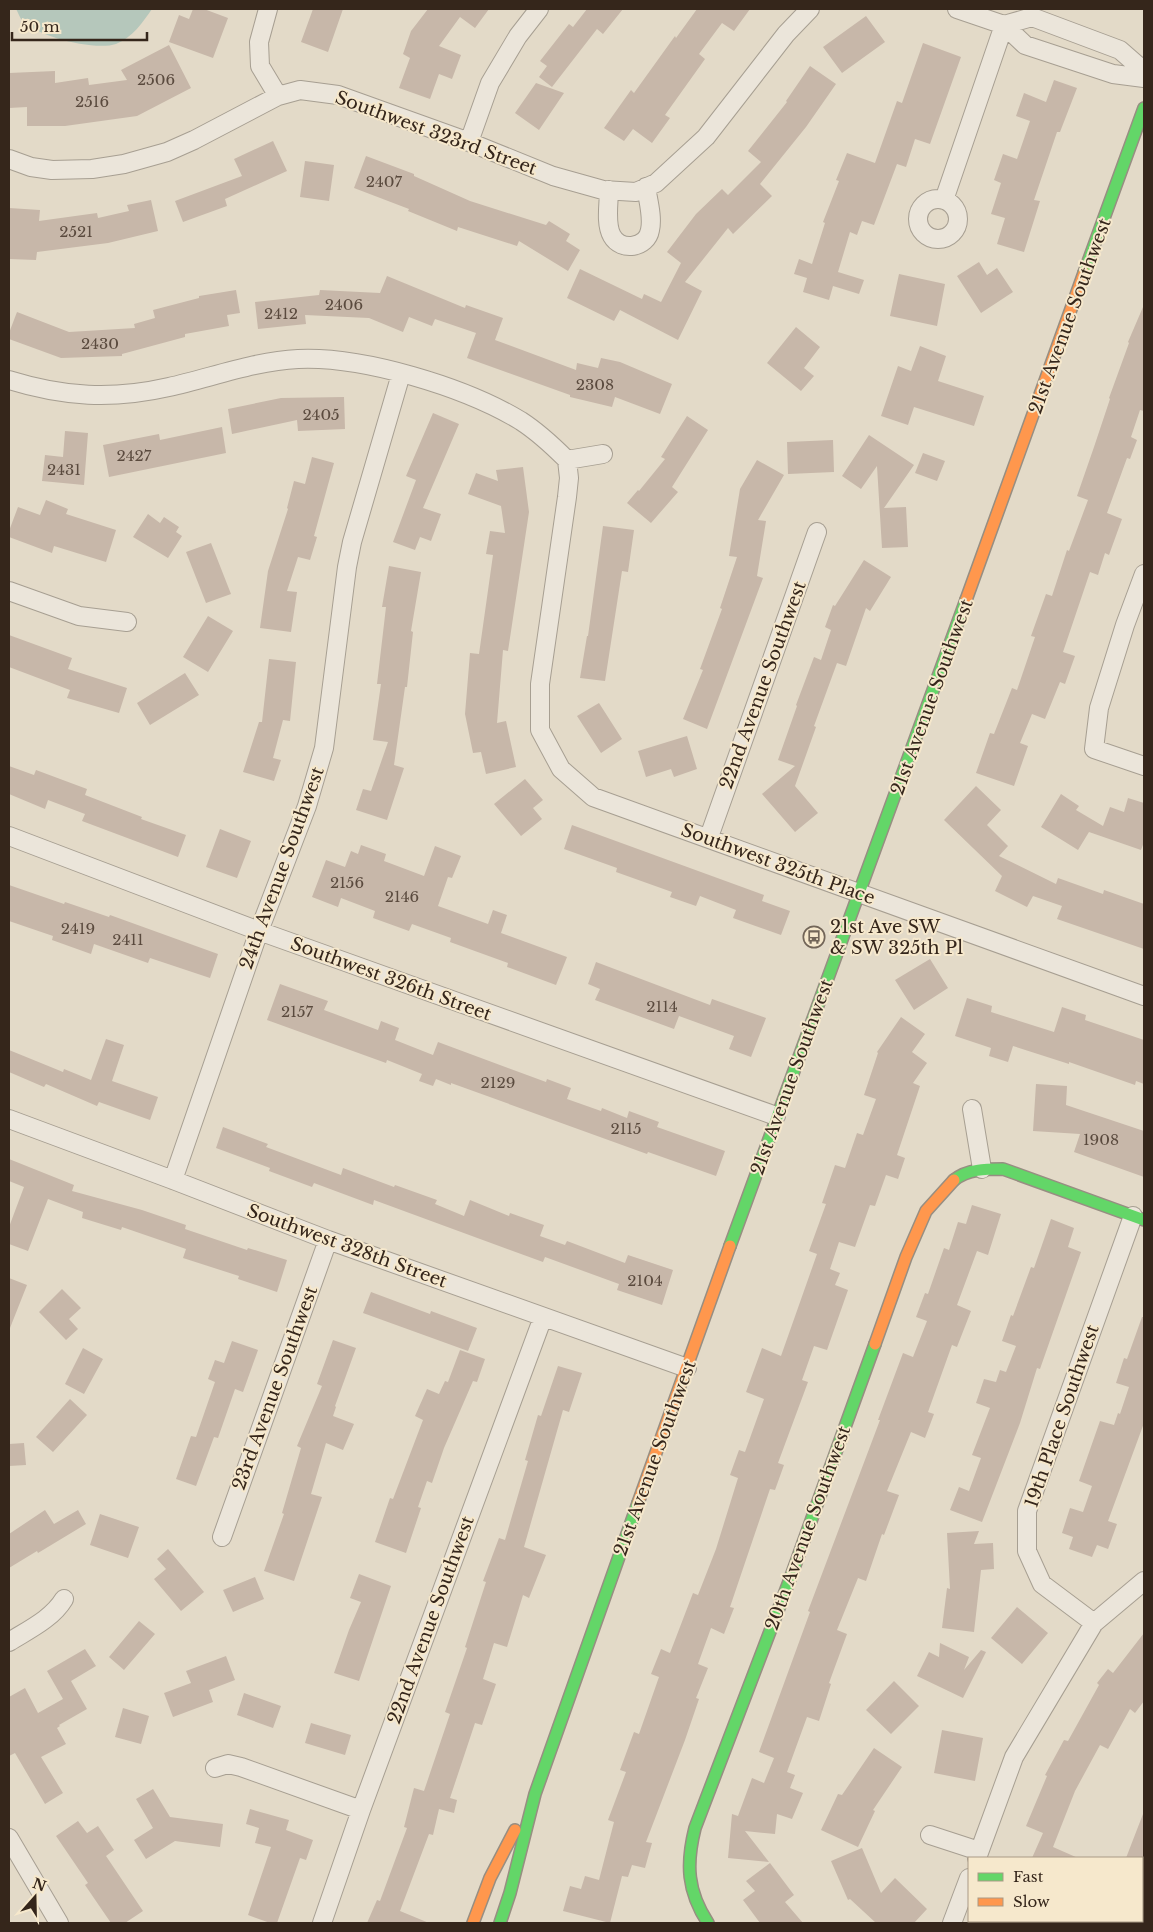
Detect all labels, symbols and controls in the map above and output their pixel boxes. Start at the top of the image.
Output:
scale bar [12,10,148,42]
text: 50 m [20,17,60,36]
house number: 2506 [137,70,175,89]
street label: Southwest 323rd Street [332,86,540,180]
house number: 2516 [75,92,109,111]
house number: 2407 [366,172,403,191]
street label: 21st Avenue Southwest [1024,215,1116,417]
house number: 2521 [59,222,93,241]
house number: 2406 [325,295,363,314]
house number: 2412 [264,304,298,323]
house number: 2430 [81,334,119,353]
house number: 2308 [576,375,614,394]
house number: 2405 [302,405,340,424]
house number: 2427 [117,446,152,465]
house number: 2431 [47,460,81,479]
street label: 22nd Avenue Southwest [715,578,811,792]
street label: 21st Avenue Southwest [886,596,978,798]
street label: 24th Avenue Southwest [235,764,329,972]
street label: Southwest 325th Place [678,819,878,909]
house number: 2156 [330,873,364,892]
house number: 2146 [385,887,419,906]
place label: 21st Ave SW & SW 325th Pl [830,916,963,959]
house number: 2419 [61,919,95,938]
bus stop icon: 21st Ave SW & SW 325th Pl [802,925,826,949]
house number: 2411 [112,930,144,949]
street label: Southwest 326th Street [288,932,495,1026]
street label: 21st Avenue Southwest [746,976,838,1178]
house number: 2114 [646,997,678,1016]
house number: 2157 [281,1002,313,1021]
house number: 2129 [481,1073,515,1092]
house number: 2115 [610,1119,642,1138]
house number: 1908 [1083,1130,1119,1149]
street label: Southwest 328th Street [244,1200,450,1293]
house number: 2104 [627,1271,663,1290]
street label: 23rd Avenue Southwest [228,1283,322,1493]
street label: 19th Place Southwest [1020,1322,1104,1510]
street label: 21st Avenue Southwest [609,1357,701,1559]
street label: 20th Avenue Southwest [761,1423,855,1633]
street label: 22nd Avenue Southwest [383,1513,479,1727]
legend [968,1857,1143,1922]
text: Fast [1013,1867,1044,1886]
north arrow [10,1872,60,1922]
text: N [30,1874,49,1895]
text: Slow [1013,1892,1050,1911]

